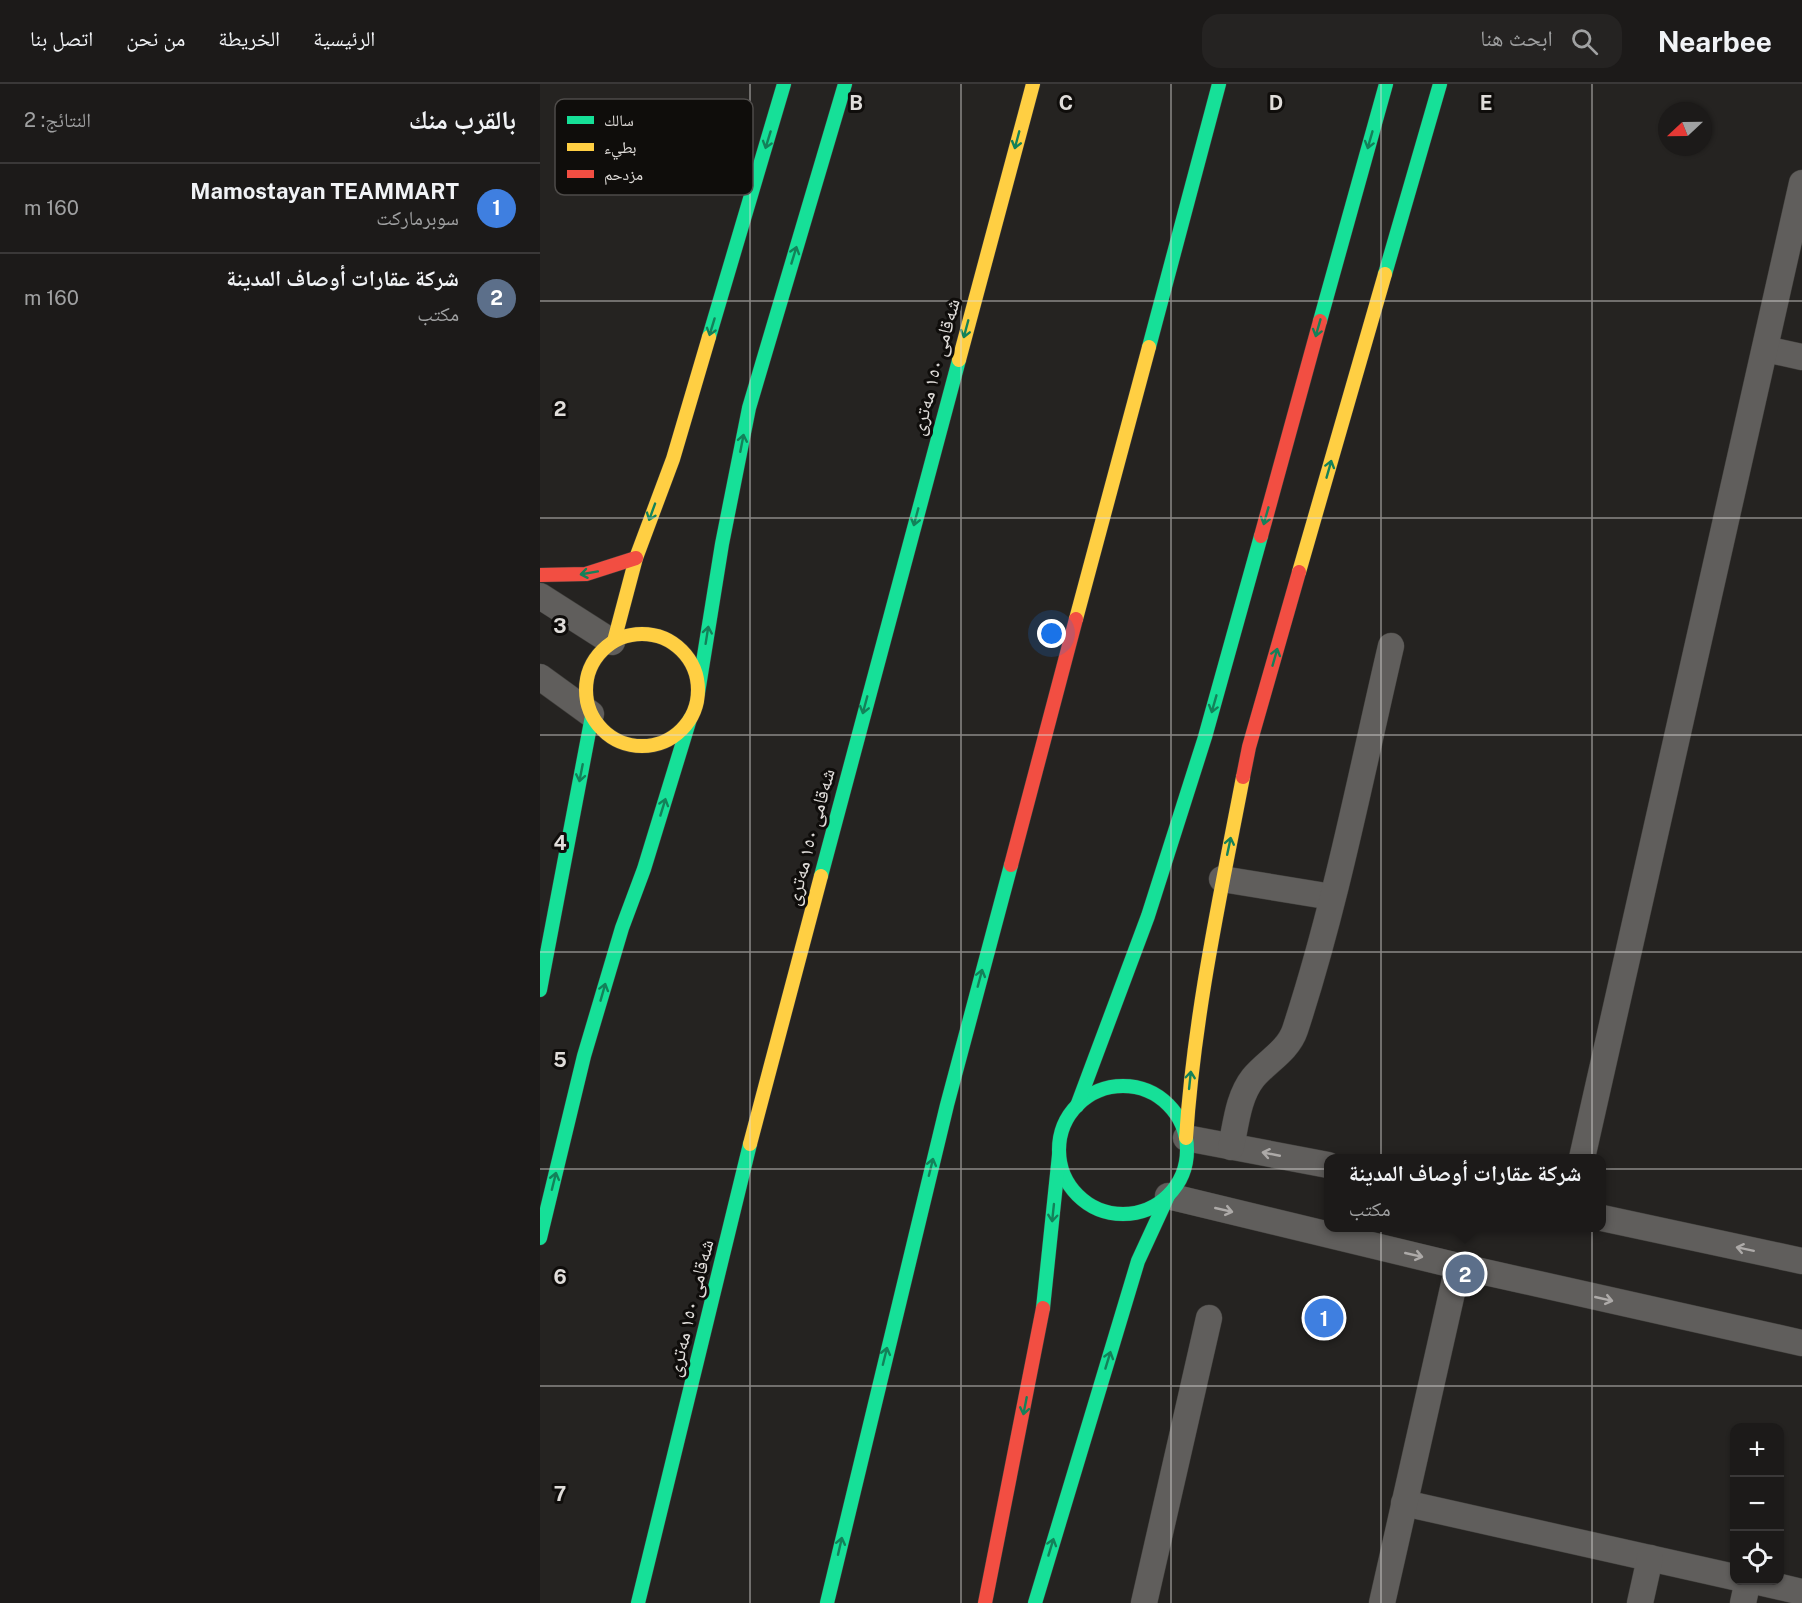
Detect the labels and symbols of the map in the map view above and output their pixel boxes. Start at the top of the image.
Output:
text: B [849,91,863,115]
text: C [1059,91,1073,115]
text: D [1269,91,1283,115]
text: E [1480,91,1492,115]
legend [555,99,753,195]
north arrow [1658,102,1712,156]
text: سالك [604,111,634,130]
one-way arrow [762,130,773,149]
one-way arrow [1364,130,1375,149]
one-way arrow [1011,131,1022,150]
text: بطيء [604,138,636,160]
text: مزدحم [604,165,643,185]
one-way arrow [789,246,800,265]
street label: شەقامی ١٥٠ مەتری [905,296,965,438]
one-way arrow [706,317,717,336]
one-way arrow [1312,318,1323,337]
one-way arrow [960,319,971,338]
text: 2 [554,397,566,421]
one-way arrow [737,434,748,453]
one-way arrow [1324,460,1335,479]
one-way arrow [645,502,656,521]
one-way arrow [1260,506,1271,525]
one-way arrow [909,507,921,526]
one-way arrow [580,568,599,579]
text: 3 [553,614,567,638]
your location [1037,619,1066,648]
one-way arrow [702,626,713,645]
one-way arrow [1270,648,1281,667]
one-way arrow [1208,694,1219,713]
one-way arrow [859,696,871,715]
one-way arrow [575,763,586,783]
street label: شەقامی ١٥٠ مەتری [780,766,840,908]
one-way arrow [658,798,669,817]
text: 4 [553,831,567,855]
one-way arrow [1223,837,1235,856]
one-way arrow [975,969,987,988]
one-way arrow [598,983,609,1002]
text: 5 [553,1048,567,1072]
one-way arrow [1185,1070,1196,1090]
one-way arrow [1262,1148,1281,1159]
one-way arrow [926,1158,938,1177]
one-way arrow [548,1172,560,1191]
one-way arrow [1047,1203,1058,1223]
one-way arrow [1215,1204,1234,1216]
street label: شەقامی ١٥٠ مەتری [661,1237,719,1379]
one-way arrow [1736,1242,1755,1254]
one-way arrow [1404,1250,1423,1262]
pin: 2 [1446,1252,1484,1296]
text: 6 [553,1265,567,1289]
one-way arrow [1594,1293,1613,1305]
pin: 1 [1304,1296,1344,1340]
one-way arrow [879,1347,891,1366]
one-way arrow [1103,1351,1114,1370]
one-way arrow [1019,1396,1030,1415]
text: 7 [554,1482,566,1506]
one-way arrow [835,1537,847,1556]
one-way arrow [1046,1538,1057,1557]

